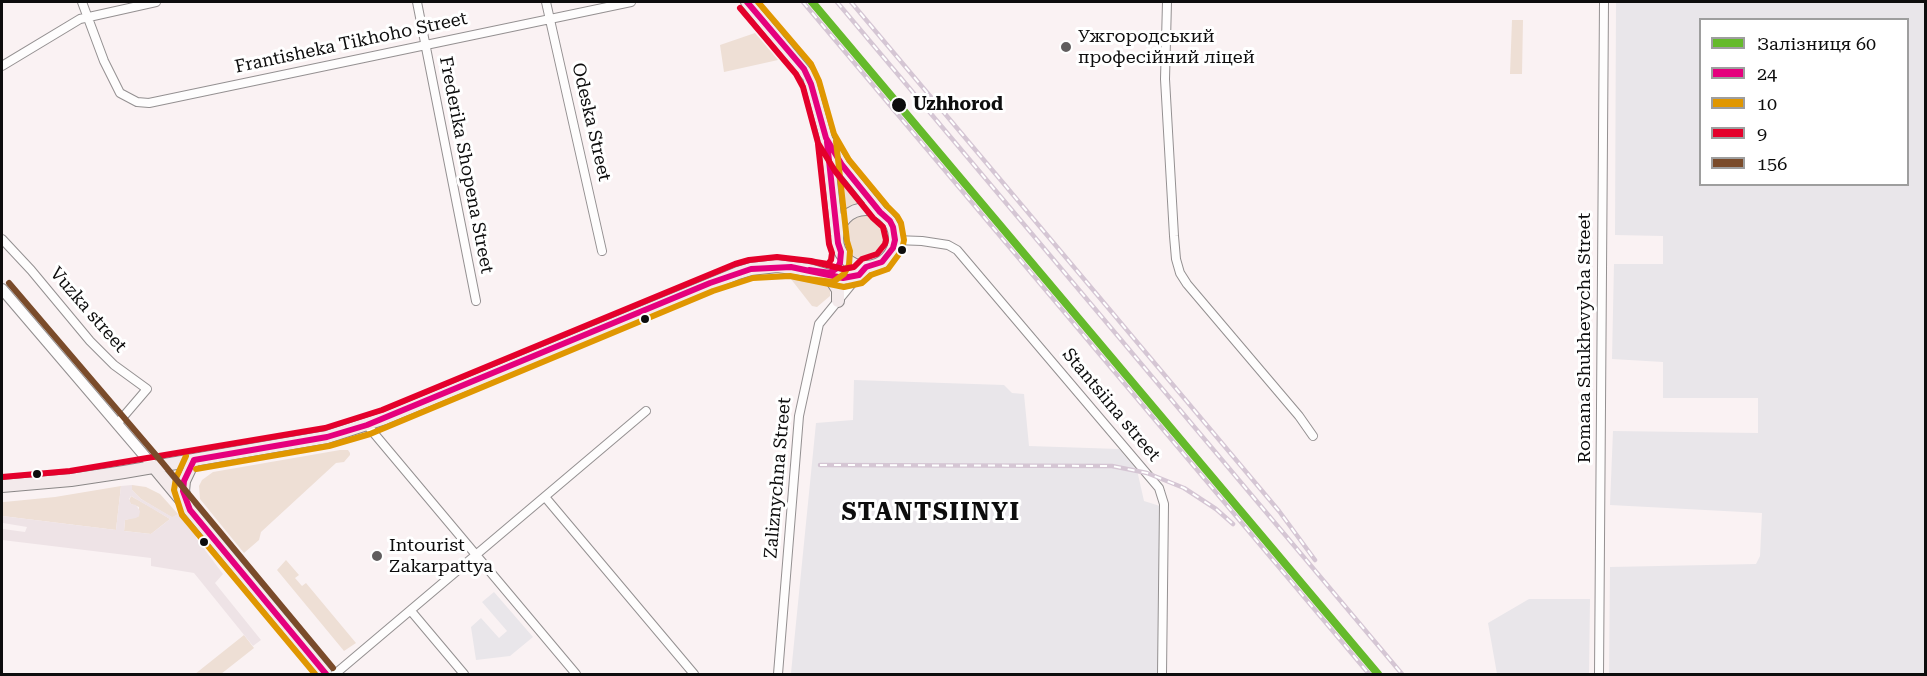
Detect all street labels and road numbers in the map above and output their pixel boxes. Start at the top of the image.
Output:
street label: Frantisheka Tikhoho Street [233,8,469,78]
street label: Frederika Shopena Street [434,55,498,275]
street label: Odeska Street [567,61,615,183]
street label: Romana Shukhevycha Street [1574,213,1596,463]
street label: Vuzka street [45,263,131,357]
street label: Stantsiina street [1057,344,1165,466]
street label: Zaliznychna Street [760,396,796,560]

